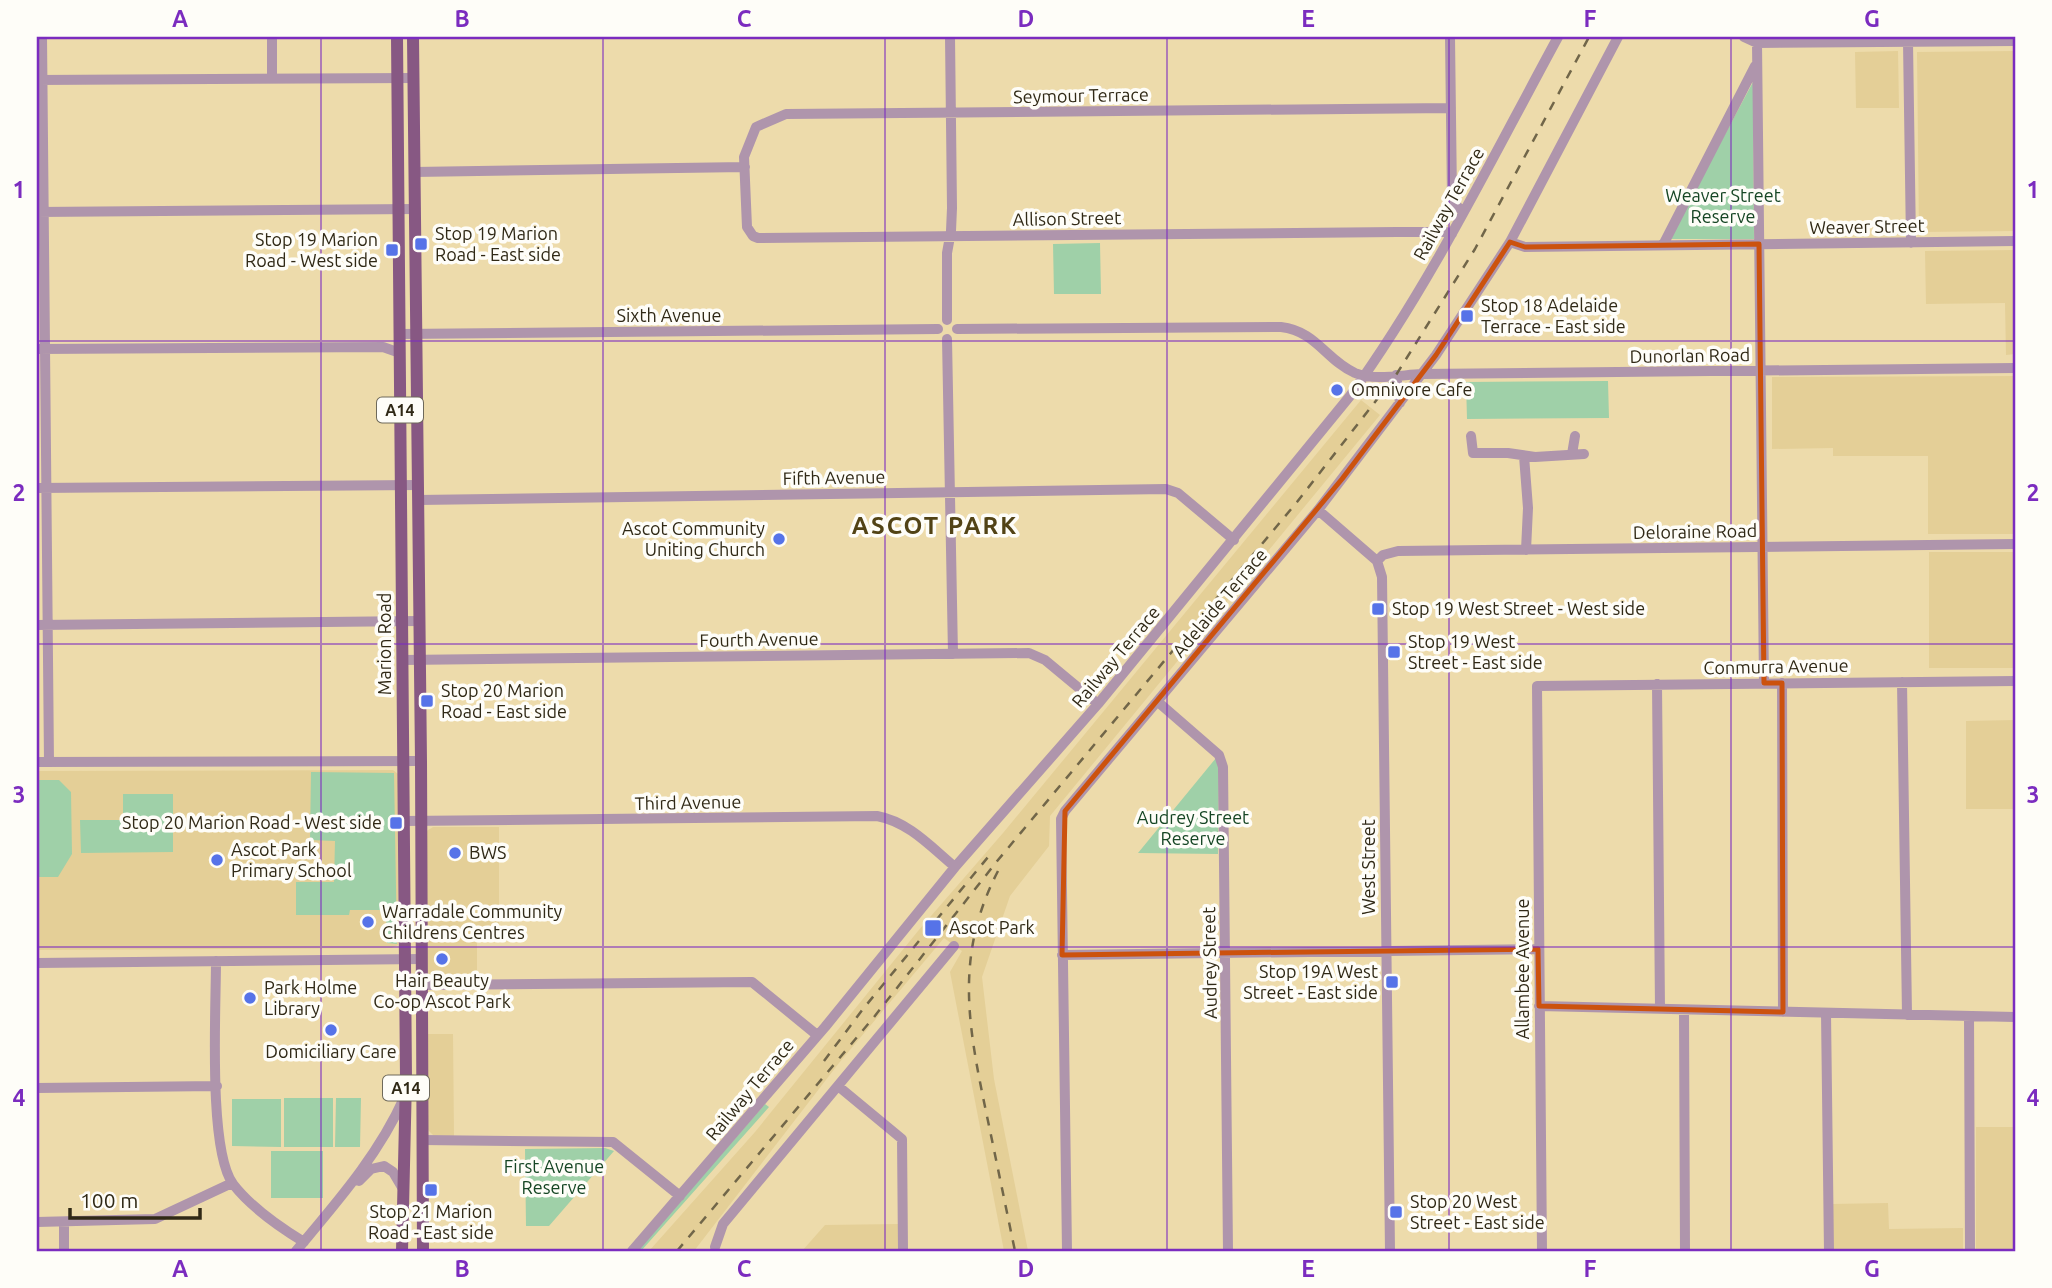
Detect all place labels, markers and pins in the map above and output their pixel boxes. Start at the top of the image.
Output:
place label: Stop 19 Marion Road - East side [435,223,561,264]
place label: Stop 19 Marion Road - West side [245,229,378,270]
marker: Stop 19 Marion Road - East side [413,236,429,252]
marker: Stop 19 Marion Road - West side [384,242,400,258]
place label: Stop 18 Adelaide Terrace - East side [1481,295,1626,336]
marker: Stop 18 Adelaide Terrace - East side [1459,308,1475,324]
place label: Omnivore Cafe [1351,379,1472,399]
marker: Omnivore Cafe [1329,382,1345,398]
place label: Ascot Community Uniting Church [622,518,765,559]
marker: Ascot Community Uniting Church [771,531,787,547]
place label: Stop 19 West Street - West side [1392,598,1645,618]
marker: Stop 19 West Street - West side [1370,601,1386,617]
place label: Stop 19 West Street - East side [1408,631,1543,672]
marker: Stop 19 West Street - East side [1386,644,1402,660]
place label: Stop 20 Marion Road - East side [441,680,567,721]
marker: Stop 20 Marion Road - East side [419,693,435,709]
place label: Stop 20 Marion Road - West side [122,812,382,832]
marker: Stop 20 Marion Road - West side [388,815,404,831]
place label: Ascot Park Primary School [231,839,352,880]
place label: BWS [469,842,506,862]
marker: BWS [447,845,463,861]
marker: Ascot Park Primary School [209,852,225,868]
place label: Warradale Community Childrens Centres [382,901,563,942]
marker: Warradale Community Childrens Centres [360,914,376,930]
place label: Ascot Park [949,917,1035,937]
marker: Ascot Park [923,918,943,938]
marker: Hair Beauty Co-op Ascot Park [434,951,450,967]
place label: Stop 19A West Street - East side [1243,961,1378,1002]
place label: Hair Beauty Co-op Ascot Park [373,970,511,1011]
marker: Stop 19A West Street - East side [1384,974,1400,990]
place label: Park Holme Library [264,977,357,1018]
marker: Park Holme Library [242,990,258,1006]
marker: Domiciliary Care [323,1022,339,1038]
place label: Domiciliary Care [265,1041,397,1061]
marker: Stop 21 Marion Road - East side [423,1182,439,1198]
place label: Stop 20 West Street - East side [1410,1191,1545,1232]
place label: Stop 21 Marion Road - East side [368,1201,494,1242]
marker: Stop 20 West Street - East side [1388,1204,1404,1220]

